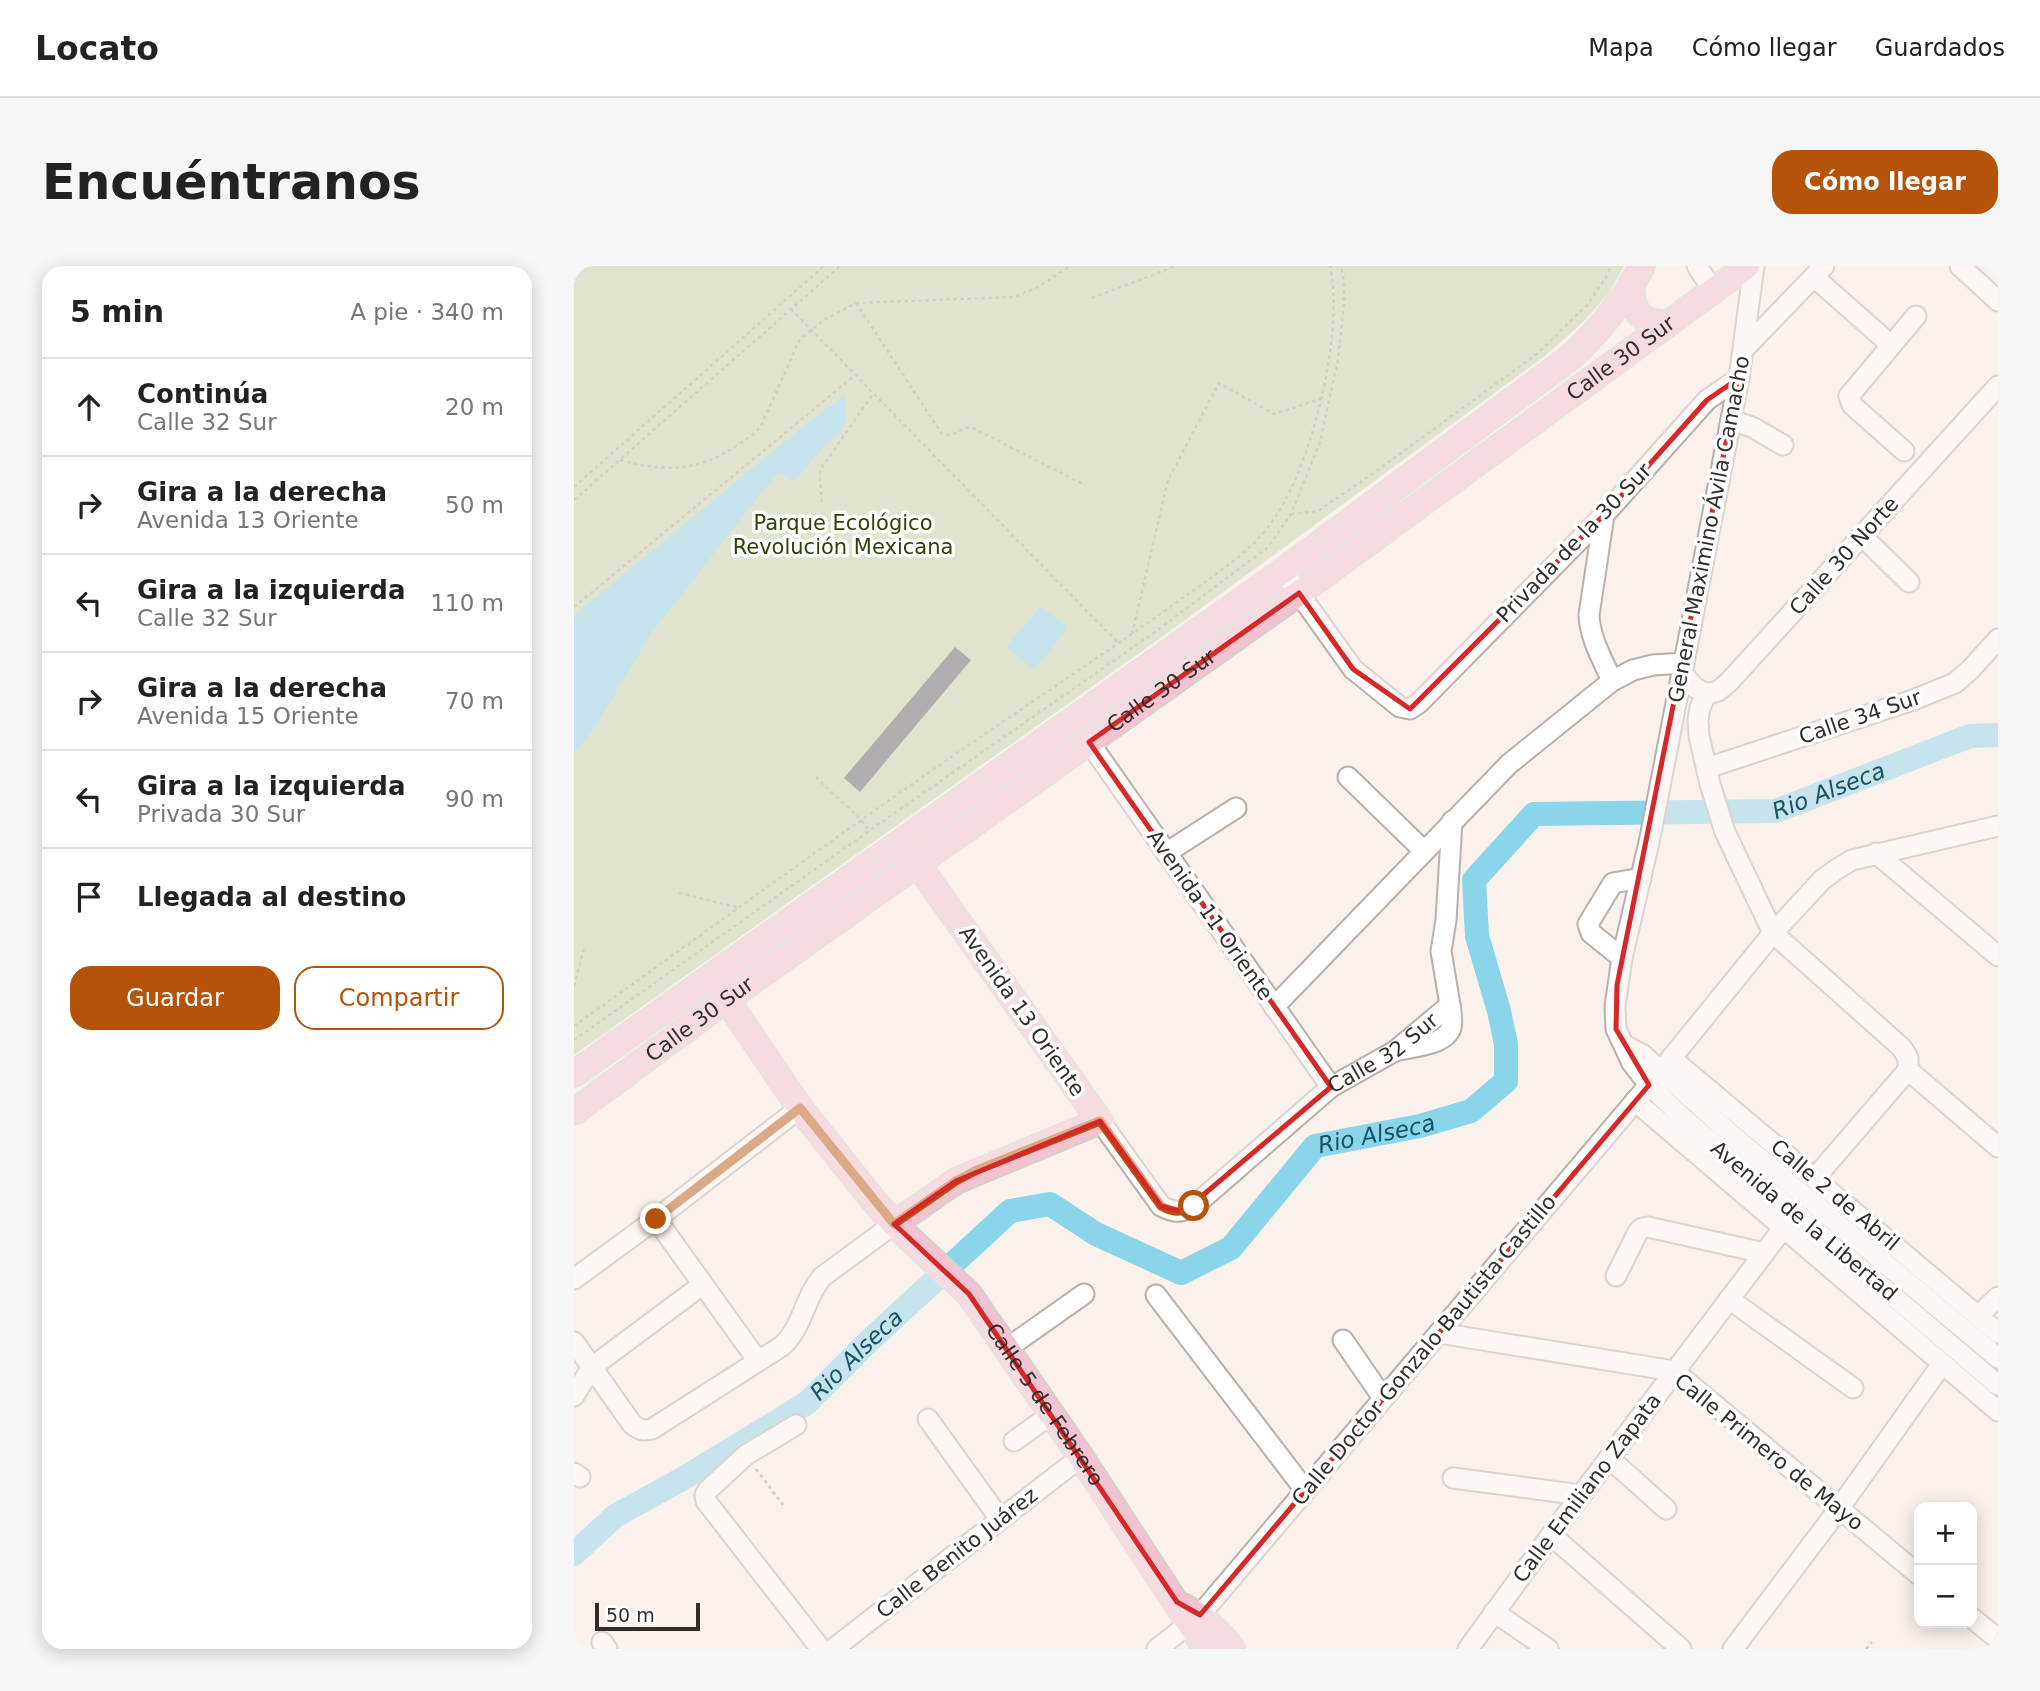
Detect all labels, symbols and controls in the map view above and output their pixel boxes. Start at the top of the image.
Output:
text: Locato [35,29,159,68]
text: Mapa [1588,34,1654,62]
text: Cómo llegar [1692,34,1837,62]
text: Guardados [1875,34,2005,62]
button: Cómo llegar [1772,150,1998,214]
text: Encuéntranos [42,154,421,211]
text: 5 min [70,294,164,329]
text: A pie · 340 m [350,299,504,325]
street label: Calle 30 Sur [1562,311,1680,405]
street label: General Maximino Ávila Camacho [1663,353,1754,705]
text: Continúa [137,379,268,409]
icon: ahead [70,388,108,426]
text: 20 m [445,394,504,420]
text: Calle 32 Sur [137,409,277,435]
street label: Privada de la 30 Sur [1492,458,1656,628]
text: Gira a la derecha [137,477,387,507]
icon: right [70,486,108,524]
text: 50 m [445,492,504,518]
street label: Calle 30 Norte [1785,492,1903,620]
text: Avenida 13 Oriente [137,507,359,533]
park label: Parque Ecológico Revolución Mexicana [733,511,953,559]
text: Gira a la izquierda [137,575,405,605]
icon: left [70,584,108,622]
text: 110 m [430,590,504,616]
text: Calle 32 Sur [137,605,277,631]
street label: Calle 30 Sur [1103,644,1221,737]
text: Gira a la derecha [137,673,387,703]
icon: right [70,682,108,720]
street label: Calle 34 Sur [1796,685,1925,749]
text: 70 m [445,688,504,714]
text: Avenida 15 Oriente [137,703,359,729]
water label: Rio Alseca [1768,757,1889,824]
text: Gira a la izquierda [137,771,405,801]
icon: left [70,780,108,818]
text: 90 m [445,786,504,812]
text: Privada 30 Sur [137,801,305,827]
street label: Avenida 11 Oriente [1142,825,1278,1005]
icon: arrive [70,878,108,916]
text: Llegada al destino [137,882,406,912]
street label: Avenida 13 Oriente [954,921,1090,1101]
button: Guardar [70,966,280,1030]
button: Compartir [294,966,504,1030]
street label: Calle 30 Sur [641,972,758,1067]
street label: Calle 32 Sur [1324,1008,1443,1098]
water label: Rio Alseca [1316,1109,1438,1158]
street label: Calle 2 de Abril [1766,1134,1904,1256]
street label: Avenida de la Libertad [1706,1136,1902,1306]
route start [1178,1190,1209,1221]
street label: Calle Doctor Gonzalo Bautista Castillo [1287,1190,1561,1510]
route end [640,1203,671,1234]
water label: Rio Alseca [805,1304,908,1405]
street label: Calle 5 de Febrero [981,1319,1108,1490]
street label: Calle Primero de Mayo [1670,1368,1868,1536]
street label: Calle Emiliano Zapata [1508,1389,1666,1587]
street label: Calle Benito Juárez [872,1483,1042,1623]
map controls [1914,1502,1977,1628]
button: + [1914,1502,1977,1565]
button: − [1914,1565,1977,1628]
scale bar [595,1600,700,1632]
text: 50 m [606,1604,655,1626]

